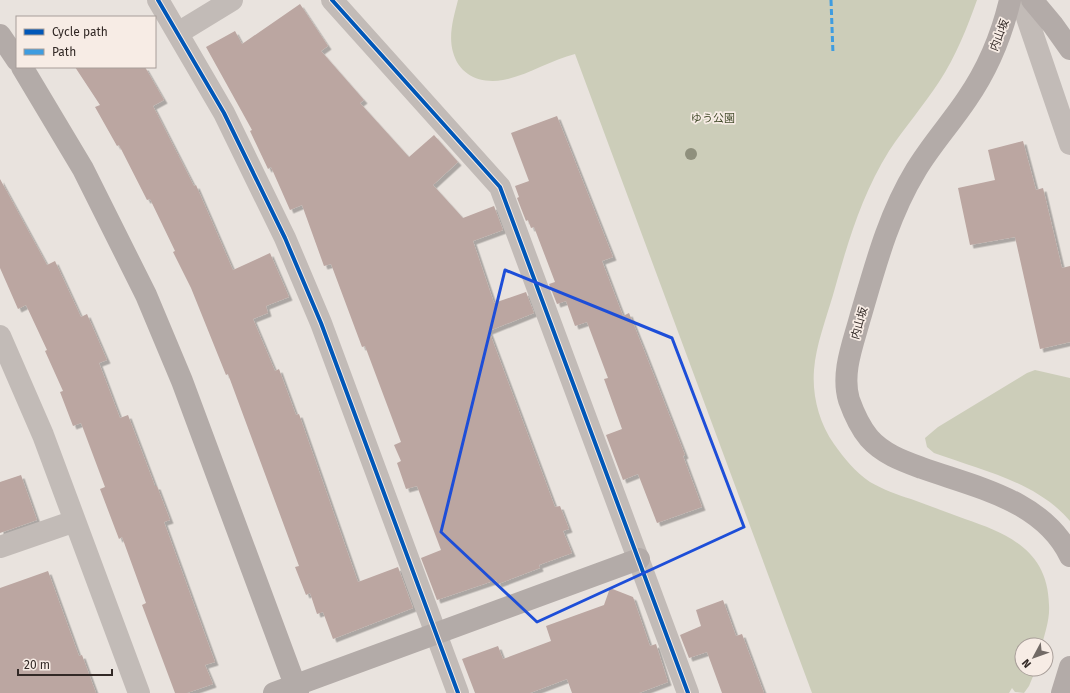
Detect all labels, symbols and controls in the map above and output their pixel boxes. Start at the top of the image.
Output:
legend [16,16,156,68]
street label: 内山坂 [987,17,1011,53]
text: Cycle path [52,25,108,39]
text: Path [52,45,76,59]
park label: ゆう公園 [691,112,735,125]
street label: 内山坂 [849,305,870,341]
north arrow [1014,637,1054,677]
scale bar [18,651,112,677]
text: N [1020,656,1034,670]
text: 20 m [24,658,50,672]

